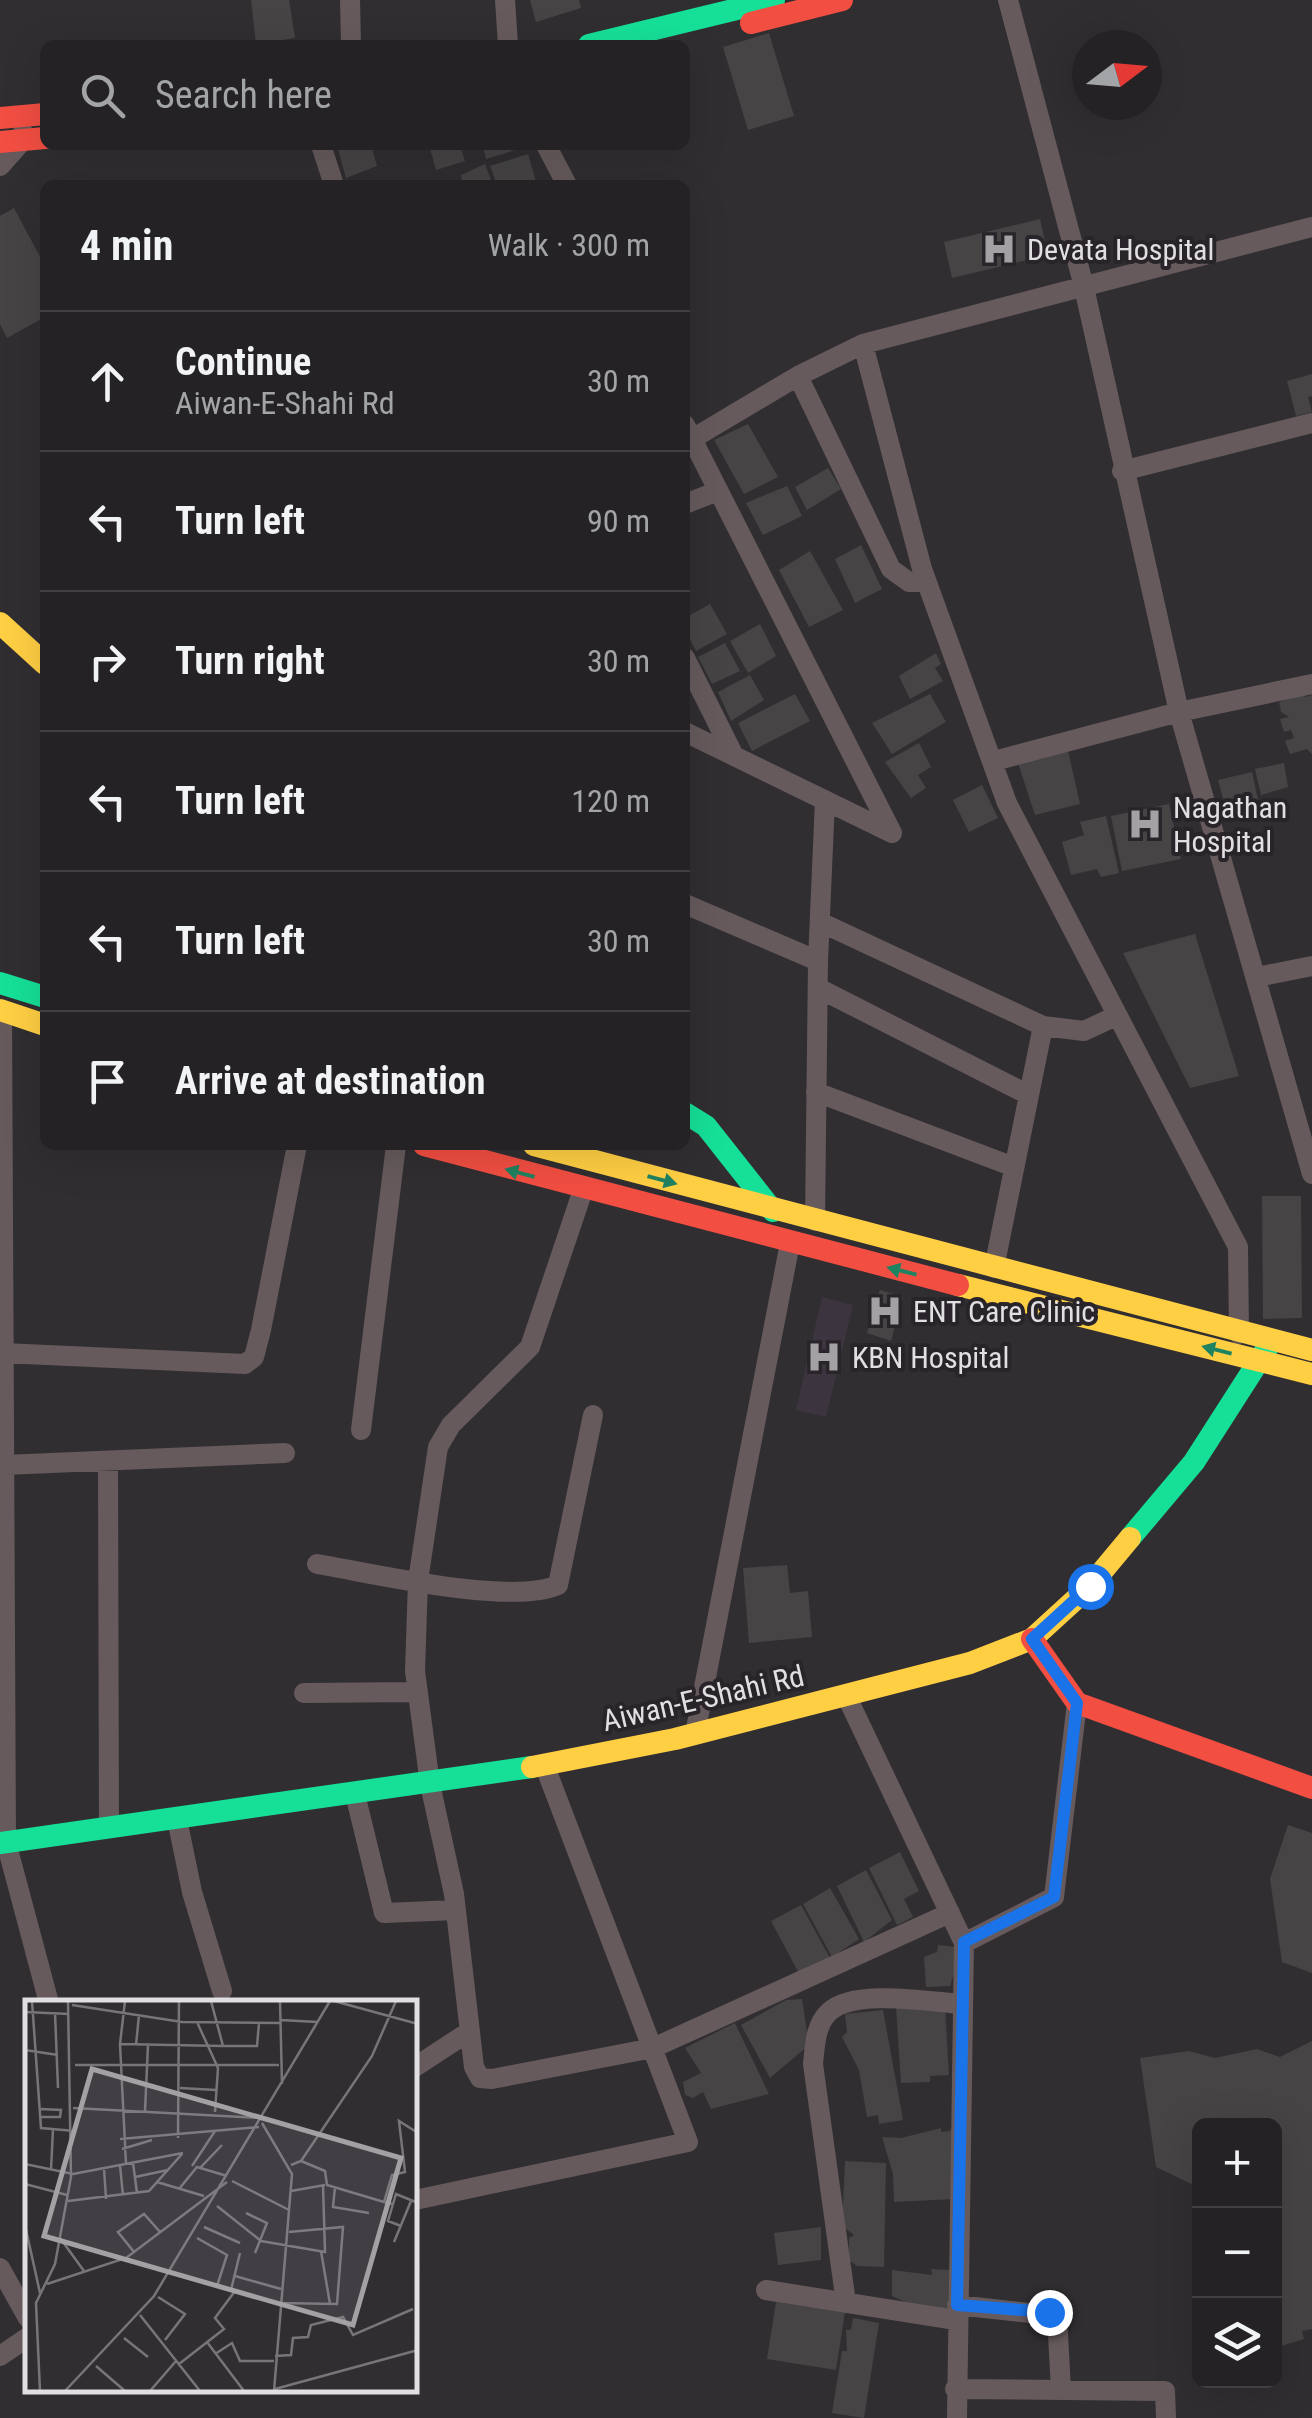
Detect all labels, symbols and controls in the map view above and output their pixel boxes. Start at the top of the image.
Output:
north arrow [1072,30,1162,120]
search box [40,40,690,150]
icon: search [75,68,130,123]
text: Search here [155,73,332,117]
text: 4 min [80,221,173,270]
text: Walk · 300 m [488,226,650,264]
hospital icon: Devata Hospital [980,230,1018,268]
place label: Devata Hospital [1027,232,1214,267]
text: Continue [175,340,311,384]
icon: ahead [80,354,135,409]
text: 30 m [587,362,650,400]
text: Aiwan-E-Shahi Rd [175,384,395,422]
icon: left [80,494,135,549]
text: Turn left [175,499,305,543]
text: 90 m [587,502,650,540]
icon: right [80,634,135,689]
text: Turn right [175,639,325,683]
text: 30 m [587,642,650,680]
icon: left [80,774,135,829]
text: Turn left [175,779,305,823]
text: 120 m [571,782,650,820]
place label: Nagathan Hospital [1173,790,1287,859]
hospital icon: Nagathan Hospital [1126,805,1164,843]
icon: left [80,914,135,969]
text: Turn left [175,919,305,963]
text: 30 m [587,922,650,960]
icon: arrive [80,1054,135,1109]
text: Arrive at destination [175,1059,485,1103]
one-way arrow [504,1165,535,1181]
one-way arrow [647,1173,678,1188]
one-way arrow [886,1263,917,1278]
hospital icon: ENT Care Clinic [866,1292,904,1330]
place label: ENT Care Clinic [913,1294,1095,1329]
hospital icon: KBN Hospital [805,1338,843,1376]
place label: KBN Hospital [852,1340,1009,1375]
one-way arrow [1201,1342,1232,1357]
route start [1068,1564,1114,1610]
street label: Aiwan-E-Shahi Rd [599,1658,807,1738]
inset map [25,2000,418,2393]
map controls [1192,2118,1282,2388]
button: + [1192,2118,1282,2208]
button: − [1192,2208,1282,2298]
route end [1027,2290,1073,2336]
button: layers [1192,2298,1282,2388]

